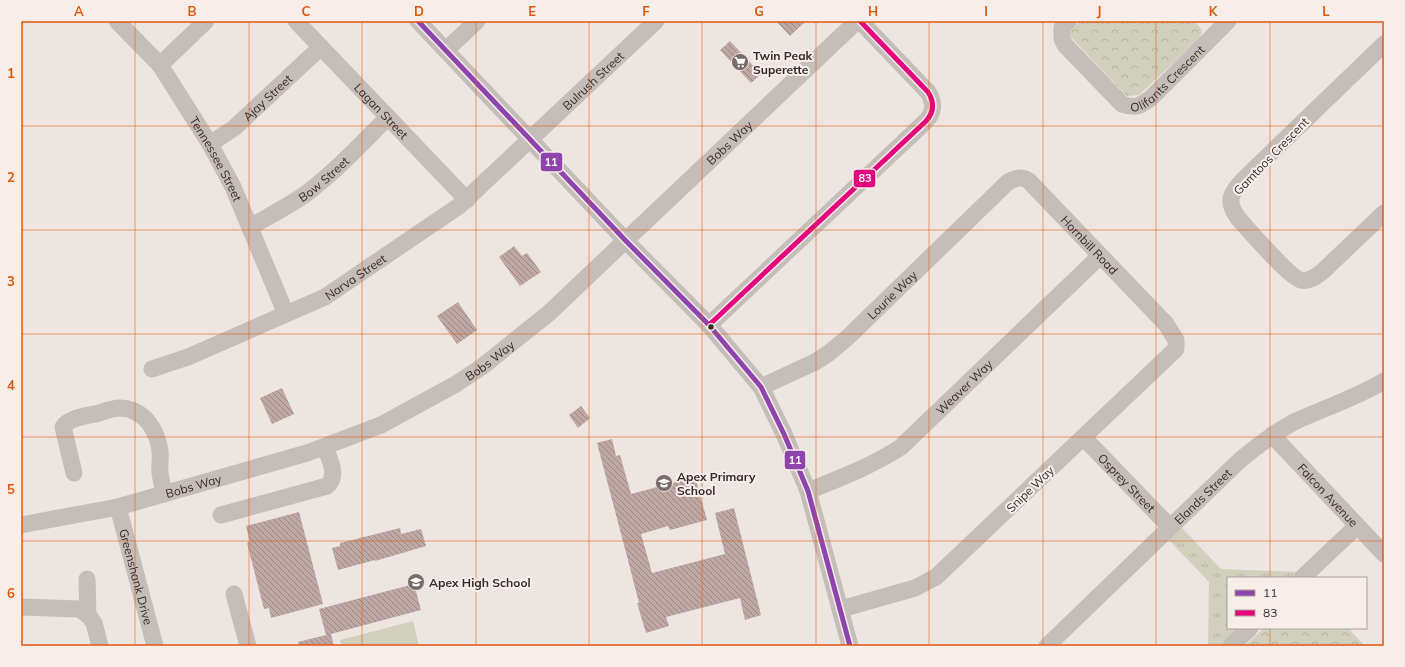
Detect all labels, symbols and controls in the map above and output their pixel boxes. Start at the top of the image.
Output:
text: A [74,3,84,19]
text: B [188,3,197,19]
text: C [302,3,311,19]
text: D [414,3,424,19]
text: E [528,3,536,19]
text: F [642,3,650,19]
text: G [754,3,764,19]
text: H [868,3,878,19]
text: I [984,3,988,19]
text: J [1097,3,1101,19]
text: K [1209,3,1219,19]
text: L [1322,3,1330,19]
street label: Olifants Crescent [1130,42,1207,114]
street label: Bulrush Street [559,48,627,113]
place label: Twin Peak Superette [753,48,813,77]
supermarket icon: Twin Peak Superette [730,52,750,72]
text: 1 [7,65,15,81]
street label: Ajay Street [239,71,295,124]
street label: Lagan Street [351,80,412,142]
street label: Tennessee Street [187,113,246,203]
street label: Gamtoos Crescent [1230,114,1312,198]
street label: Bobs Way [703,117,756,168]
line badge: 11 [540,152,563,172]
street label: Bow Street [295,153,352,204]
text: 11 [544,155,558,169]
text: 2 [7,169,15,185]
line badge: 83 [853,169,876,188]
text: 83 [858,171,872,185]
street label: Hornbill Road [1058,212,1121,277]
street label: Narva Street [322,250,389,303]
street label: Lourie Way [864,267,920,322]
text: 3 [7,273,15,289]
unlabelled marker [706,322,716,332]
street label: Bobs Way [462,336,517,383]
street label: Weaver Way [932,356,996,417]
text: 4 [7,377,15,393]
line badge: 11 [784,450,806,470]
street label: Osprey Street [1095,450,1159,515]
text: 11 [788,453,802,467]
street label: Falcon Avenue [1295,460,1362,529]
street label: Snipe Way [1003,462,1057,515]
street label: Elands Street [1171,465,1234,527]
place label: Apex Primary School [677,469,756,498]
street label: Bobs Way [164,470,224,501]
school or university icon: Apex Primary School [654,473,674,493]
text: 5 [7,481,15,497]
street label: Greenshank Drive [117,527,156,626]
school or university icon: Apex High School [406,572,426,592]
place label: Apex High School [429,575,531,590]
legend [1227,577,1367,629]
text: 6 [7,585,15,601]
text: 11 [1263,585,1277,600]
text: 83 [1263,605,1277,620]

